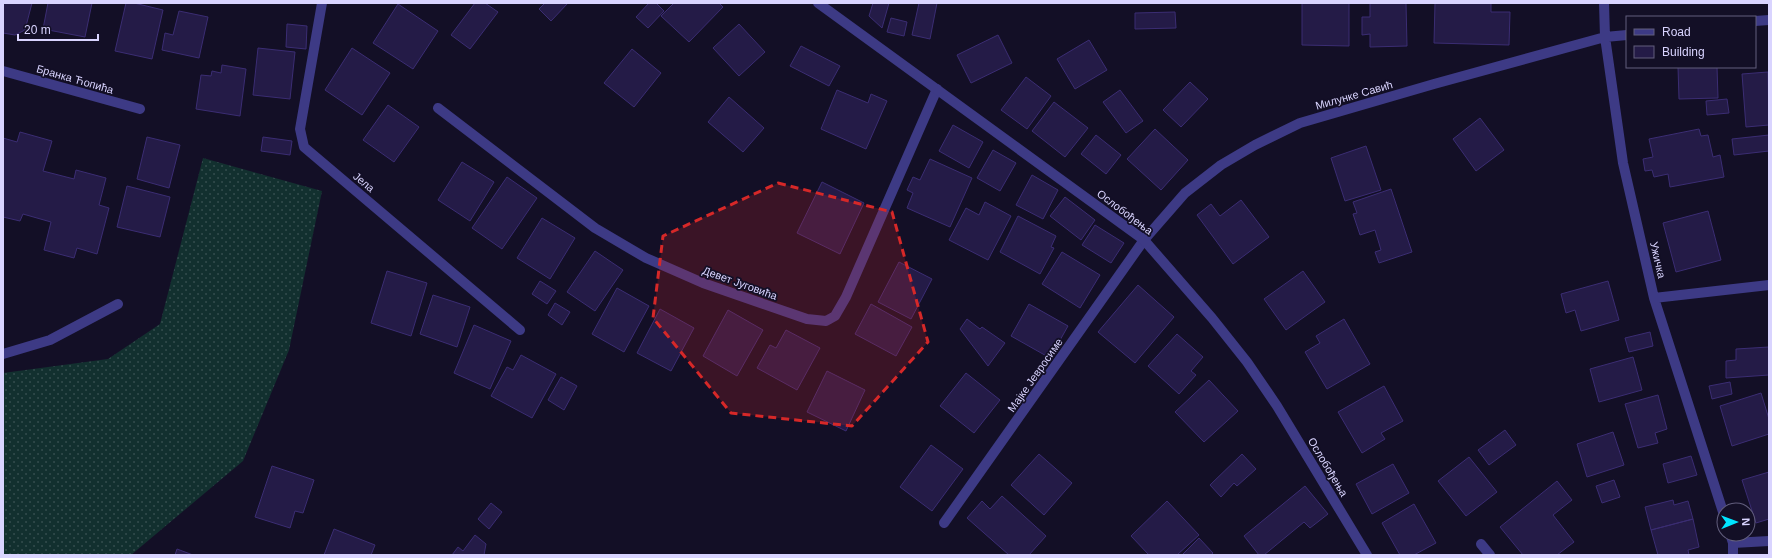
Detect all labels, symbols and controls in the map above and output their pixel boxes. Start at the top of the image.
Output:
scale bar [18,16,98,42]
legend [1626,16,1756,68]
text: 20 m [24,23,51,37]
text: Road [1662,25,1691,39]
text: Building [1662,45,1705,59]
street label: Бранка Ћопића [35,62,116,96]
street label: Милунке Савић [1314,78,1394,112]
street label: Јела [351,170,378,195]
street label: Ослобођења [1095,187,1156,237]
street label: Ужичка [1648,241,1668,280]
street label: Девет Југовића [701,264,780,302]
street label: Мајке Јевросиме [1005,336,1065,414]
street label: Ослобођења [1306,435,1351,499]
north arrow [1716,502,1756,542]
text: N [1740,518,1752,526]

